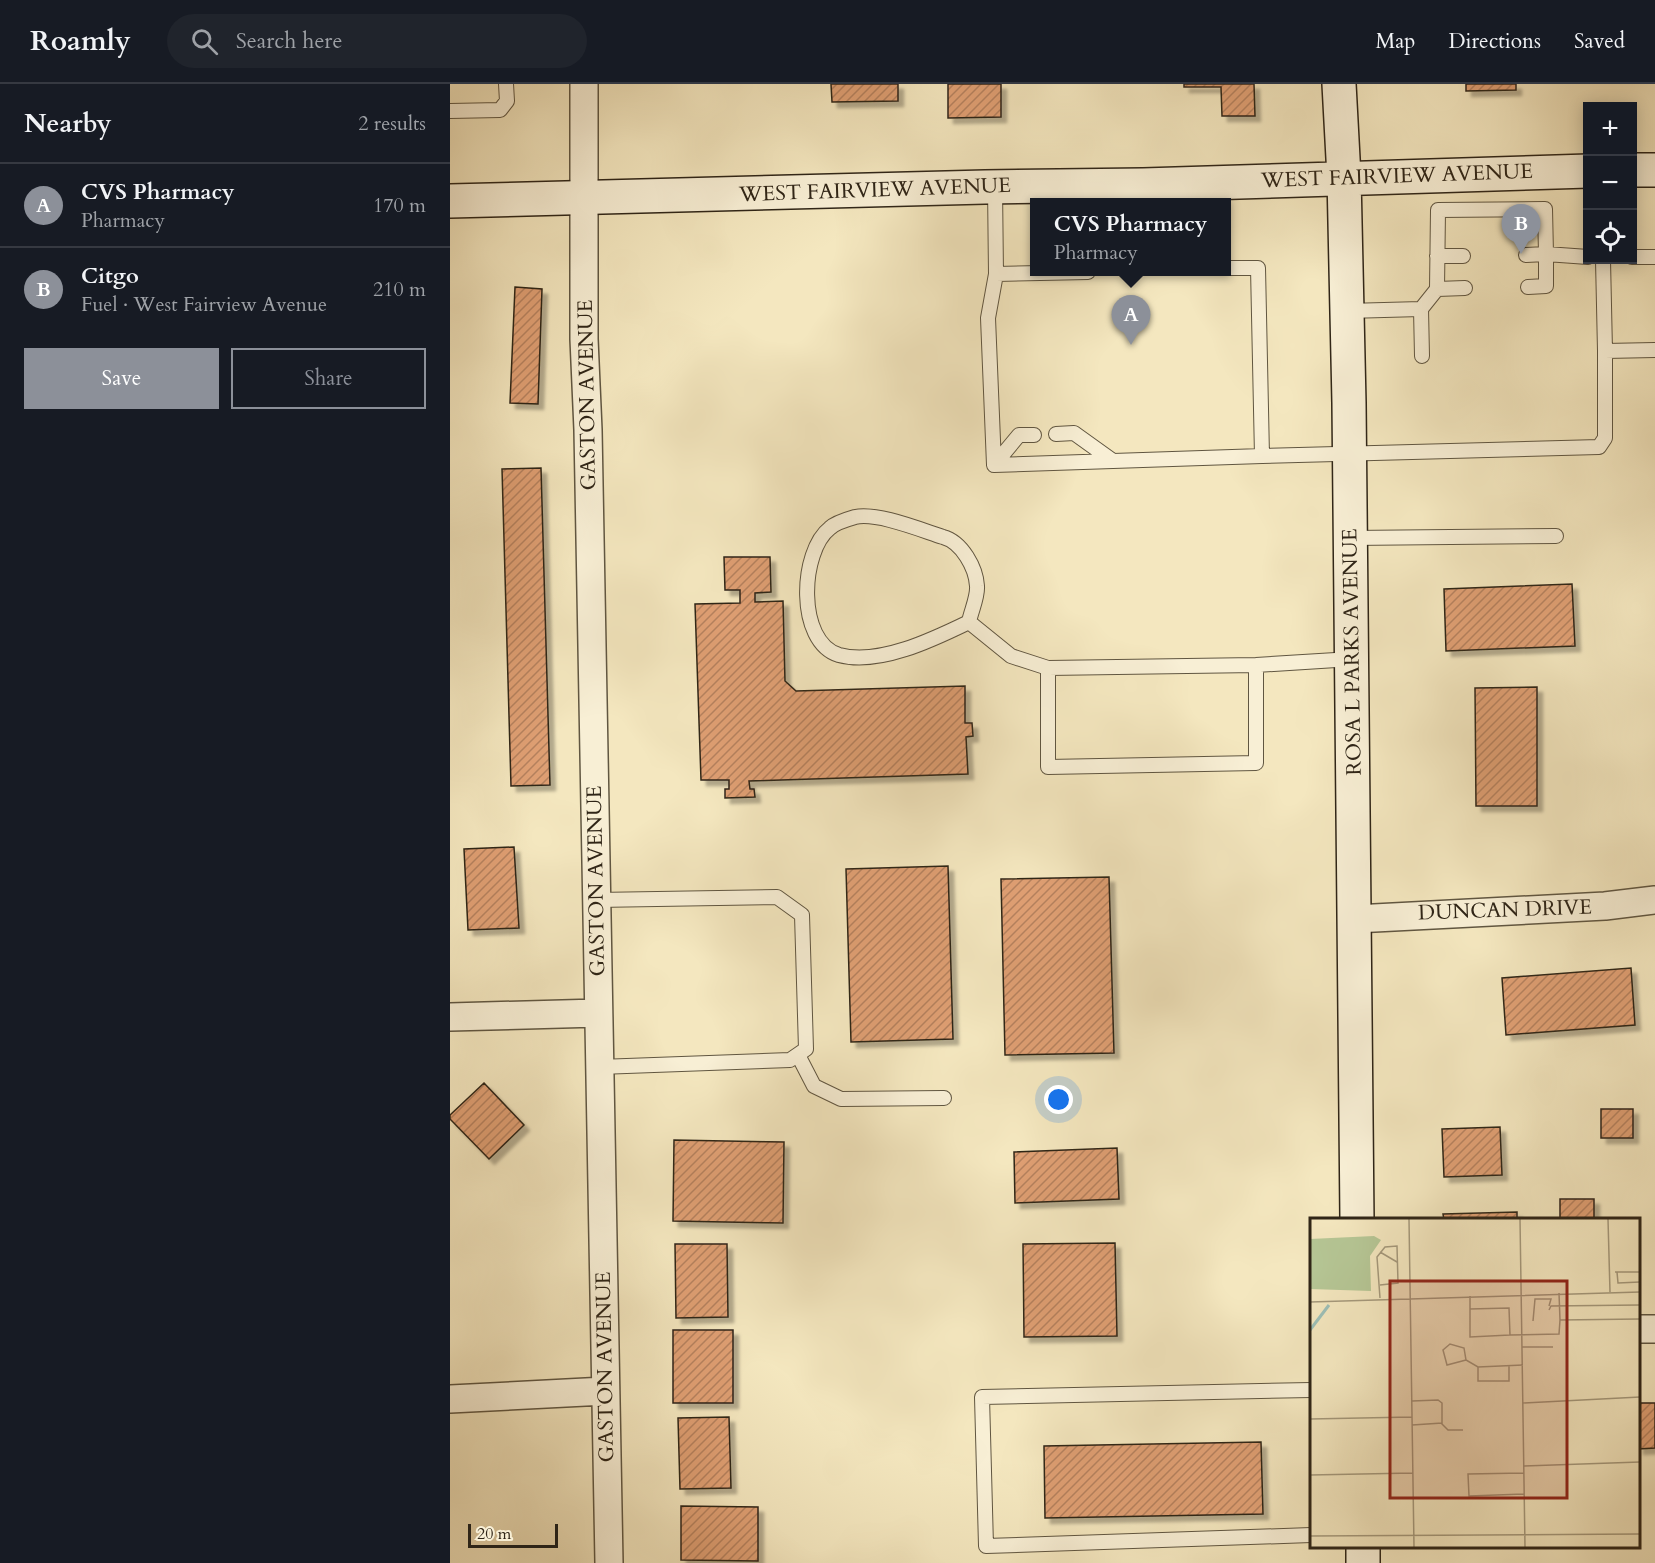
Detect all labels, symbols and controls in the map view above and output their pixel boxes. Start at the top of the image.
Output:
search box [167,14,587,68]
text: Roamly [30,22,131,60]
icon: search [188,25,221,58]
text: Search here [236,26,342,56]
text: Map [1375,27,1415,56]
text: Directions [1448,27,1541,56]
text: Saved [1574,27,1625,56]
map controls [1583,102,1637,264]
button: + [1583,102,1637,156]
text: Nearby [24,106,112,141]
text: 2 results [358,110,426,137]
button: − [1583,156,1637,210]
street label: WEST FAIRVIEW AVENUE [1260,157,1534,195]
street label: WEST FAIRVIEW AVENUE [738,171,1012,209]
text: CVS Pharmacy [81,177,235,207]
text: A [36,192,51,219]
text: 170 m [373,192,426,219]
popup [1030,198,1231,276]
pin: B [1502,204,1540,254]
text: Pharmacy [81,207,165,234]
text: CVS Pharmacy [1054,209,1207,239]
button: locate [1583,210,1637,264]
text: Pharmacy [1054,239,1138,266]
text: Citgo [81,261,139,291]
text: B [36,276,51,303]
text: 210 m [373,276,426,303]
text: Fuel · West Fairview Avenue [81,291,327,318]
pin: A [1112,296,1150,345]
street label: GASTON AVENUE [571,299,603,491]
button: Save [24,348,219,409]
button: Share [231,348,426,409]
street label: ROSA L PARKS AVENUE [1335,528,1369,776]
street label: GASTON AVENUE [580,785,612,977]
street label: DUNCAN DRIVE [1418,892,1592,928]
your location [1044,1085,1073,1114]
inset map [1310,1218,1640,1548]
street label: GASTON AVENUE [589,1271,621,1463]
scale bar [468,1521,558,1548]
text: 20 m [477,1523,511,1545]

